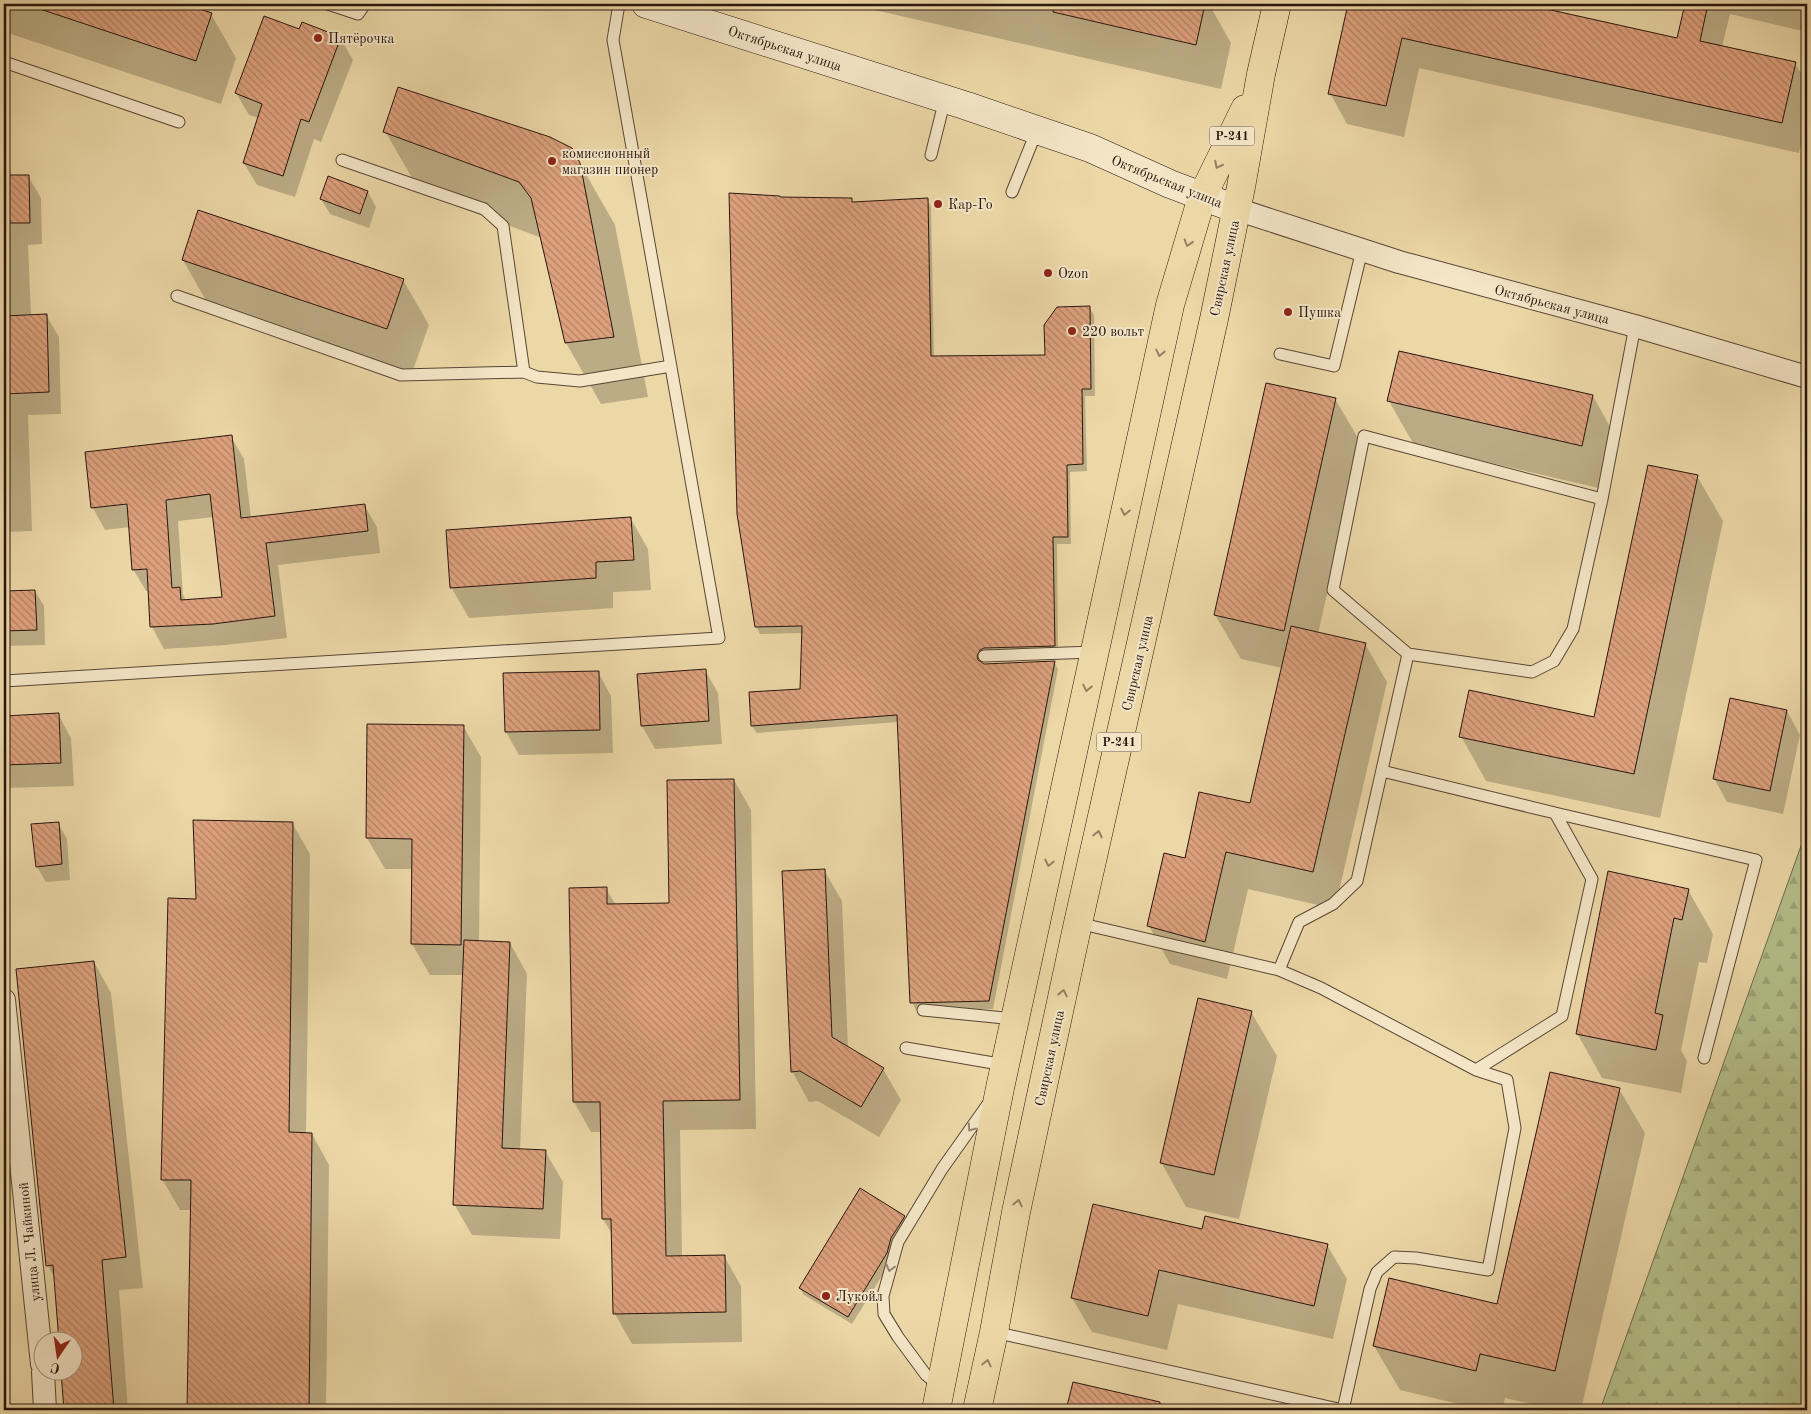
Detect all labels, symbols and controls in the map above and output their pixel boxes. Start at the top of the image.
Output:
street label: Октябрьская улица [726,24,843,74]
marker: Пятёрочка [312,32,324,44]
place label: Пятёрочка [328,32,395,46]
road number: Р-241 [1210,126,1254,146]
place label: комиссионный магазин пионер [562,147,658,177]
street label: Октябрьская улица [1109,153,1224,211]
marker: комиссионный магазин пионер [546,155,558,167]
one-way arrow [1214,160,1224,169]
marker: Кар-Го [932,198,944,210]
place label: Кар-Го [948,198,993,212]
street label: Свирская улица [1208,219,1242,318]
one-way arrow [1183,239,1193,247]
marker: Ozon [1042,267,1054,279]
place label: Ozon [1058,267,1089,281]
street label: Октябрьская улица [1493,283,1611,327]
marker: Пушка [1282,306,1294,318]
place label: Пушка [1298,306,1341,320]
marker: 220 вольт [1066,325,1078,337]
place label: 220 вольт [1082,325,1145,339]
one-way arrow [1155,348,1166,357]
one-way arrow [1121,507,1131,516]
street label: Свирская улица [1120,614,1156,713]
one-way arrow [1082,683,1093,692]
road number: Р-241 [1096,732,1142,752]
one-way arrow [1092,830,1103,839]
one-way arrow [1044,859,1054,868]
one-way arrow [1057,988,1068,997]
street label: Свирская улица [1033,1009,1067,1108]
one-way arrow [968,1122,977,1132]
street label: улица Л. Чайкиной [17,1182,43,1302]
one-way arrow [1012,1199,1022,1207]
one-way arrow [886,1263,896,1271]
marker: Лукойл [820,1290,832,1302]
place label: Лукойл [836,1290,883,1304]
north arrow [32,1332,82,1382]
one-way arrow [981,1358,992,1367]
text: С [49,1360,61,1376]

